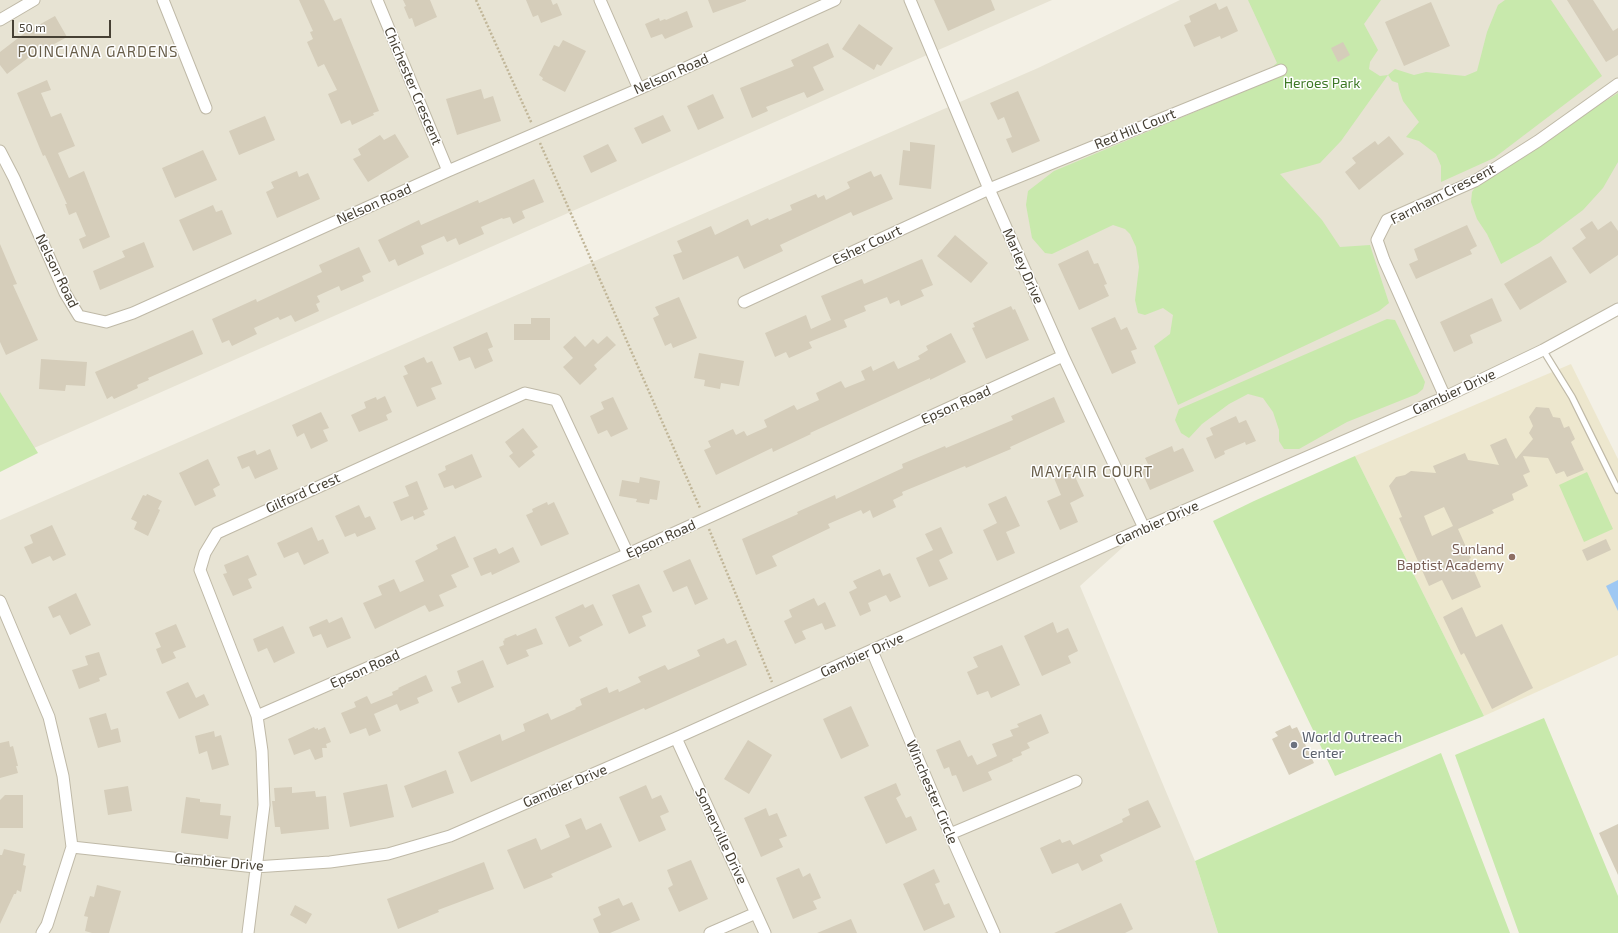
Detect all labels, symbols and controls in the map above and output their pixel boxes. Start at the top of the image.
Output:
scale bar [14,12,113,38]
text: 50 m [19,20,46,34]
street label: Chichester Crescent [381,24,445,148]
district label: POINCIANA GARDENS [18,43,178,61]
street label: Nelson Road [631,50,711,98]
park label: Heroes Park [1284,75,1360,91]
street label: Red Hill Court [1092,105,1178,153]
street label: Farnham Crescent [1388,160,1498,228]
street label: Nelson Road [334,180,414,228]
street label: Esher Court [830,222,904,268]
street label: Marley Drive [999,226,1047,306]
street label: Nelson Road [32,231,82,311]
street label: Gambier Drive [1410,365,1498,419]
street label: Epson Road [919,382,993,428]
district label: MAYFAIR COURT [1031,463,1153,481]
street label: Gilford Crest [263,469,343,517]
street label: Gambier Drive [1113,497,1201,549]
street label: Epson Road [624,516,698,562]
place label: Sunland Baptist Academy [1397,541,1504,574]
marker: Sunland Baptist Academy [1507,552,1517,562]
street label: Gambier Drive [818,629,906,681]
street label: Epson Road [328,646,402,692]
place label: World Outreach Center [1302,729,1402,762]
street label: Winchester Circle [902,737,962,847]
marker: World Outreach Center [1289,740,1299,750]
street label: Gambier Drive [520,761,610,811]
street label: Somerville Drive [691,785,751,887]
street label: Gambier Drive [174,850,264,874]

